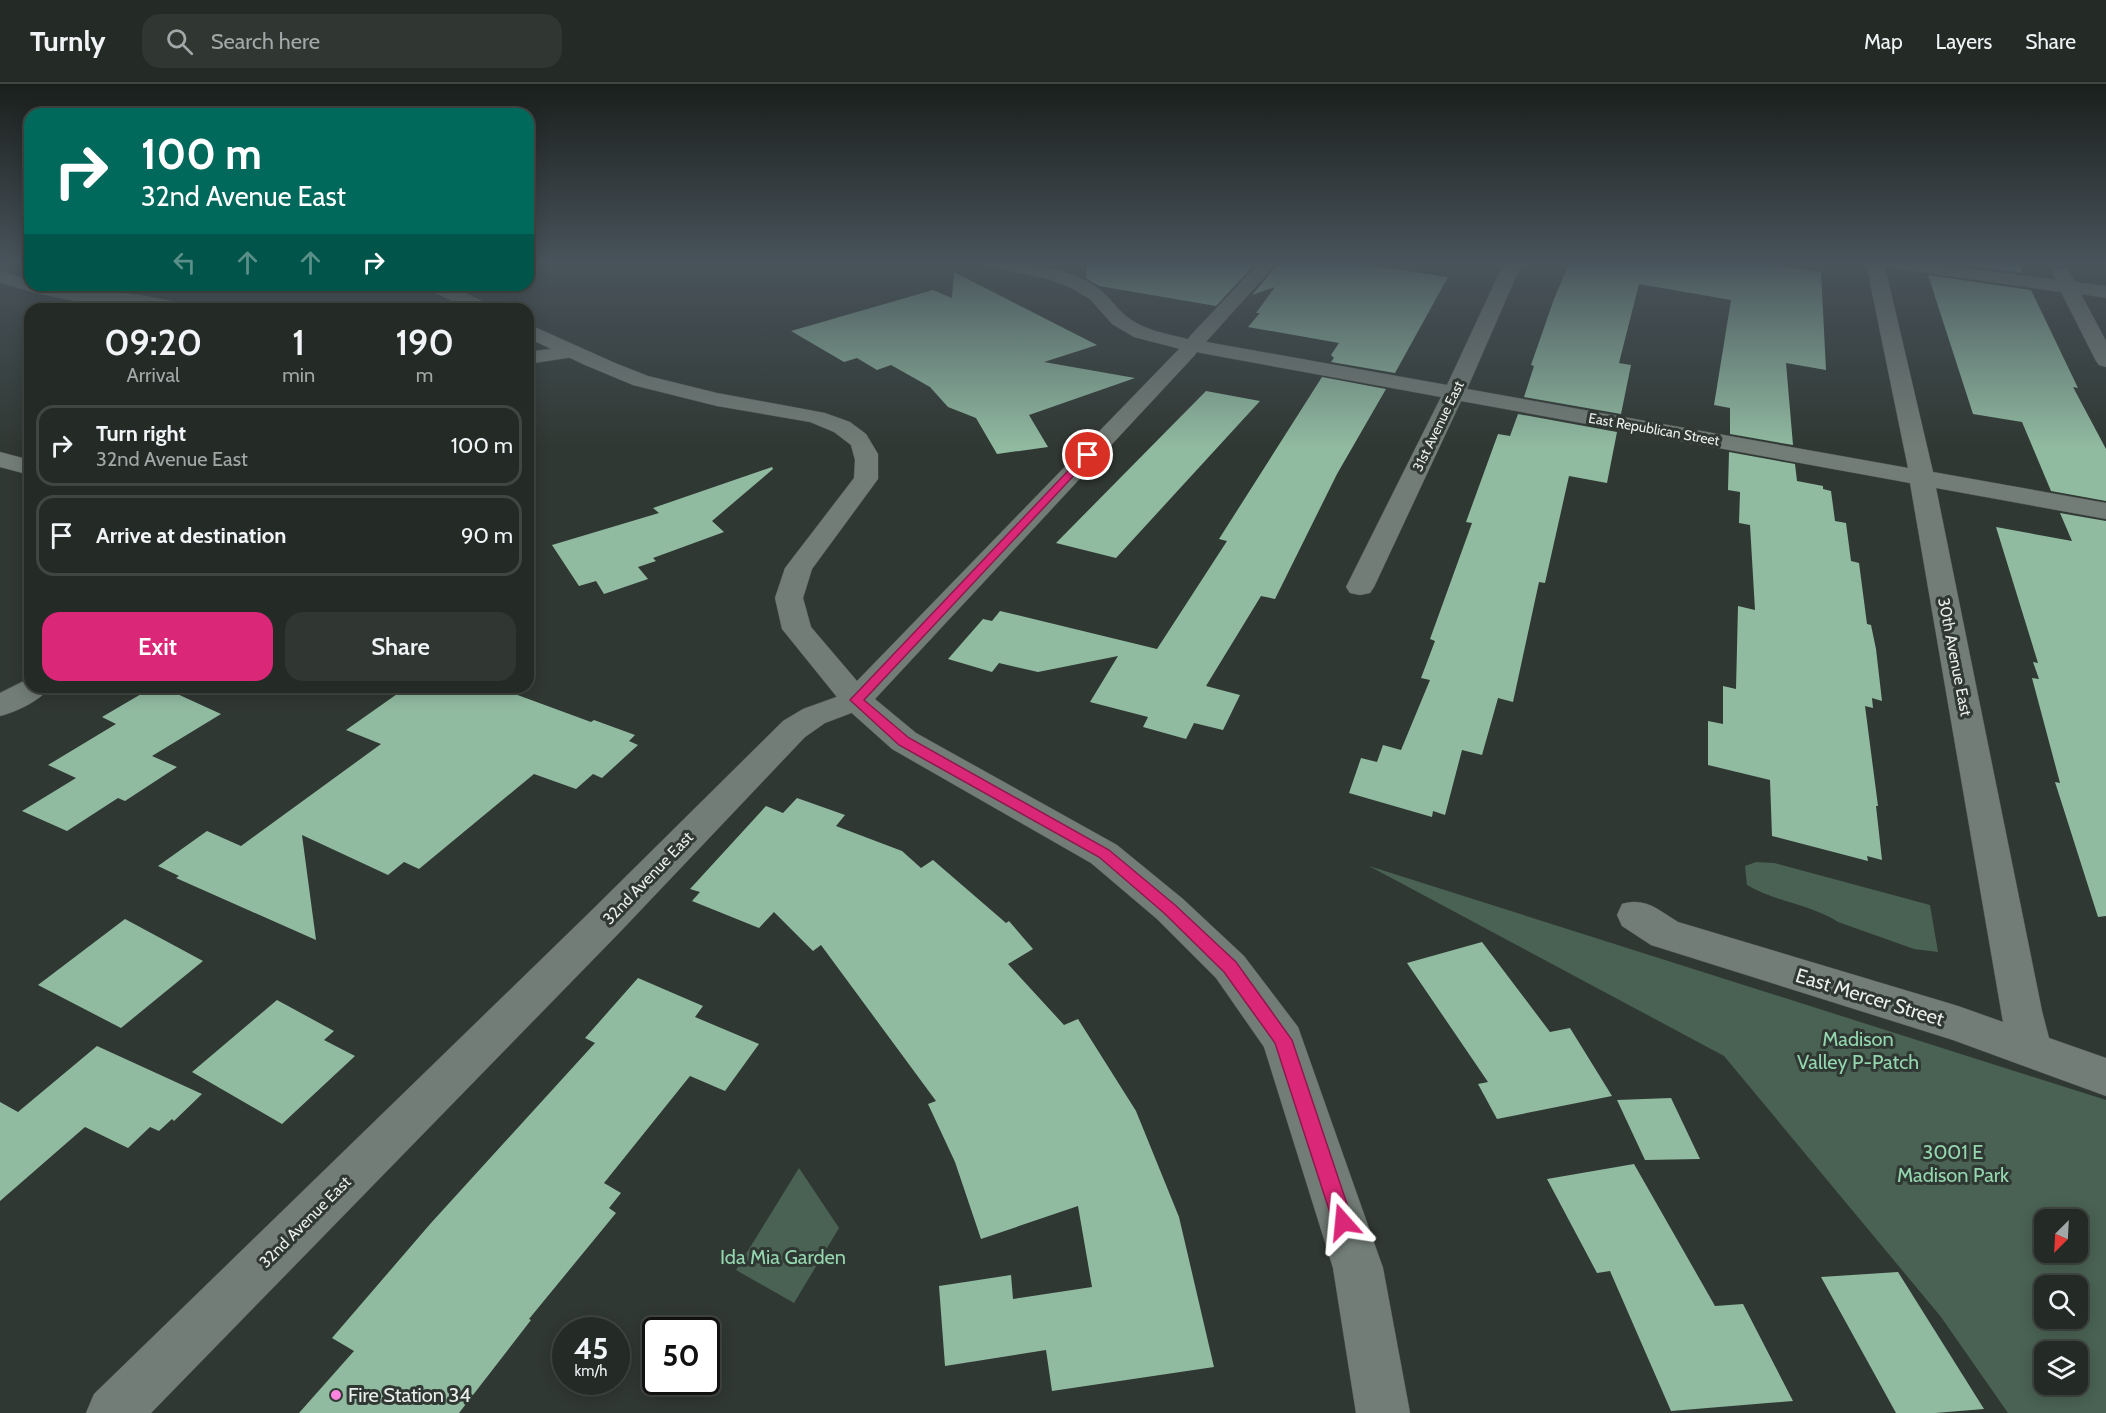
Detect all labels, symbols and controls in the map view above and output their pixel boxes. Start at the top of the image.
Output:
search box [142,14,562,68]
text: Turnly [30,24,106,58]
icon: search [163,25,196,58]
text: Search here [211,28,320,55]
text: Map [1864,29,1903,54]
text: Layers [1936,29,1992,54]
text: Share [2025,29,2076,54]
text: 100 m [141,128,262,180]
icon: right [42,132,120,210]
text: 32nd Avenue East [141,180,346,213]
icon: left [168,246,201,279]
icon: ahead [231,246,264,279]
icon: ahead [294,246,327,279]
icon: right [357,246,390,279]
text: 09:20 [104,320,202,364]
text: 1 [292,320,305,364]
text: 190 [395,320,454,364]
text: Arrival [126,363,180,387]
text: min [282,363,315,387]
text: m [416,363,433,387]
street label: 31st Avenue East [1408,378,1468,474]
street label: East Republican Street [1587,409,1721,449]
text: Turn right [96,420,186,447]
icon: right [45,429,78,462]
pin [1062,429,1113,480]
text: 100 m [451,432,513,459]
icon: arrive [1071,438,1104,471]
text: 32nd Avenue East [96,447,248,471]
icon: arrive [45,519,78,552]
text: Arrive at destination [96,522,286,549]
text: 90 m [461,522,513,549]
street label: 30th Avenue East [1934,596,1976,718]
button: Exit [42,612,273,681]
button: Share [285,612,516,681]
street label: 32nd Avenue East [599,827,697,928]
street label: East Mercer Street [1793,963,1947,1031]
park label: Madison Valley P-Patch [1797,1027,1919,1074]
park label: 3001 E Madison Park [1897,1140,2009,1187]
street label: 32nd Avenue East [255,1172,355,1272]
position arrow [1311,1190,1375,1254]
north arrow [2034,1209,2088,1263]
map controls [2034,1209,2088,1395]
park label: Ida Mia Garden [720,1245,846,1269]
button: search [2034,1275,2088,1329]
speed limit sign: 50 [642,1317,720,1395]
text: 45 [574,1330,608,1367]
button: layers [2034,1341,2088,1395]
text: km/h [575,1362,607,1380]
place label: Fire Station 34 [348,1383,471,1407]
marker: Fire Station 34 [329,1388,343,1402]

